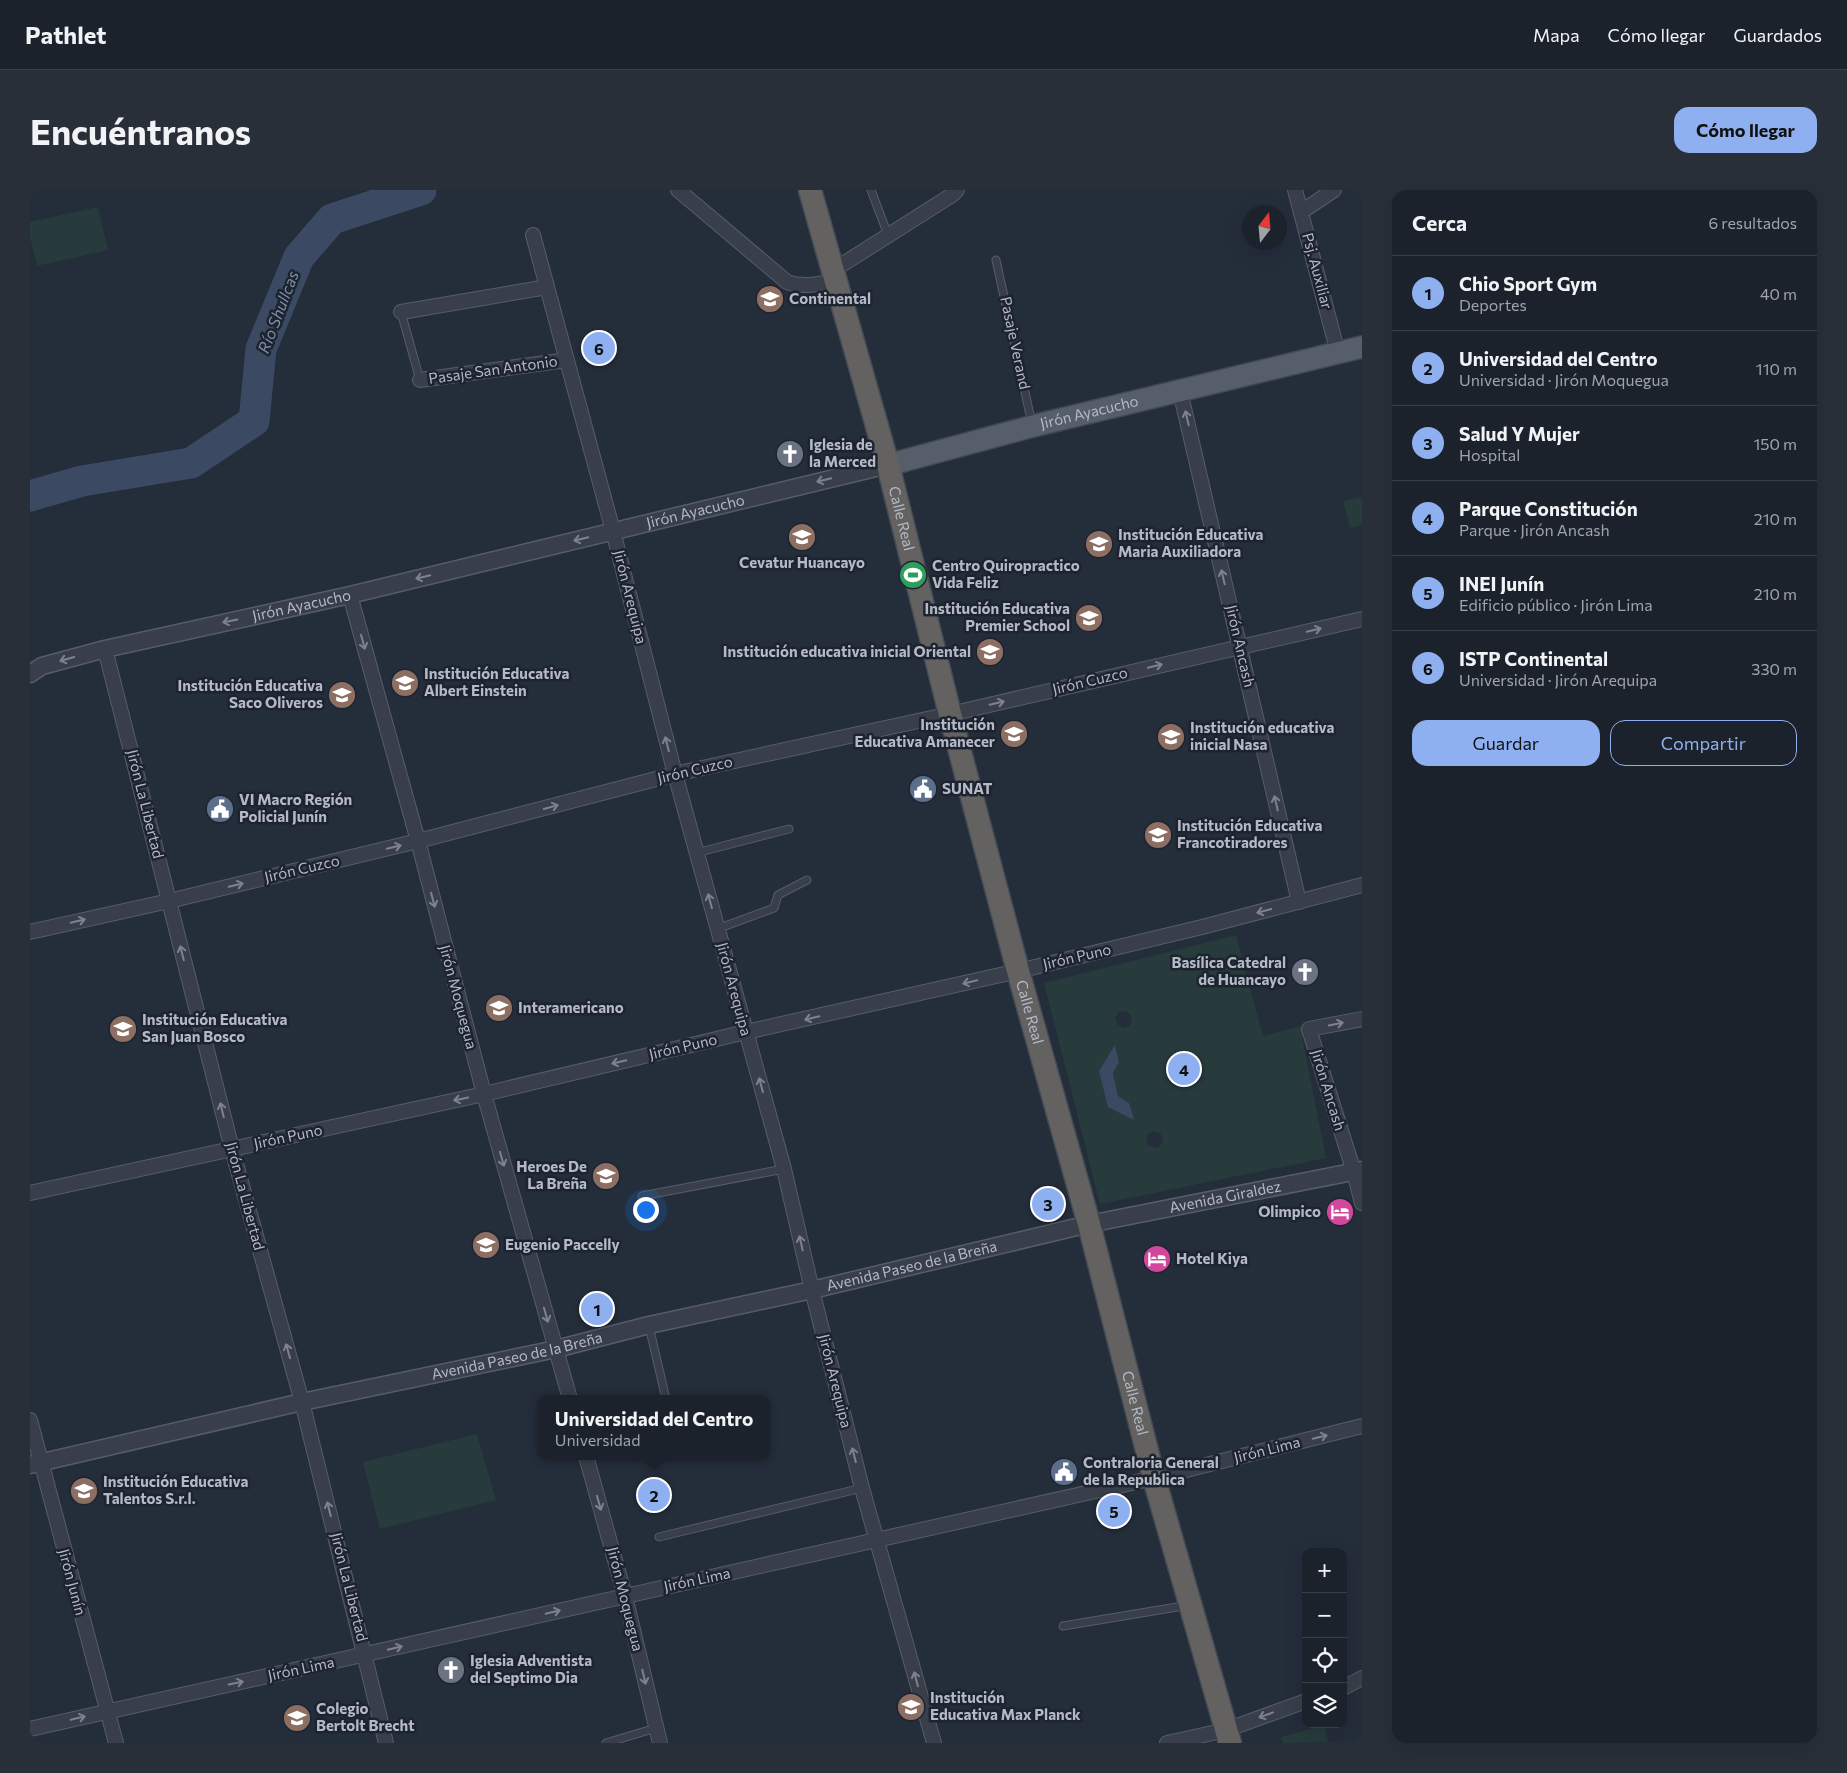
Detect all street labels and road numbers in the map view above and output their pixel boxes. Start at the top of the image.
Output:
street label: Psj. Auxiliar [1299,231,1337,311]
street label: Pasaje Verand [997,295,1035,391]
street label: Pasaje San Antonio [427,351,559,387]
street label: Jirón Ayacucho [1038,391,1140,432]
street label: Calle Real [886,484,919,552]
street label: Jirón Ayacucho [644,490,746,531]
street label: Jirón Arequipa [611,548,651,646]
street label: Jirón Ayacucho [250,585,352,624]
street label: Jirón Ancash [1223,603,1259,689]
street label: Jirón Cuzco [1050,663,1129,697]
street label: Jirón La Libertad [124,747,168,860]
street label: Jirón Cuzco [655,752,734,786]
street label: Jirón Cuzco [262,851,341,885]
street label: Jirón Puno [1041,939,1113,973]
street label: Jirón Arequipa [714,940,756,1037]
street label: Jirón Moquegua [436,943,482,1051]
street label: Calle Real [1013,978,1048,1046]
street label: Jirón Puno [647,1029,719,1063]
street label: Jirón Ancash [1308,1047,1350,1133]
street label: Jirón Puno [252,1120,324,1152]
street label: Jirón La Libertad [223,1140,269,1252]
street label: Avenida Giraldez [1168,1176,1282,1216]
street label: Avenida Paseo de la Breña [824,1236,999,1294]
street label: Avenida Paseo de la Breña [430,1327,604,1383]
street label: Jirón Arequipa [816,1332,856,1430]
street label: Calle Real [1119,1369,1153,1437]
street label: Jirón Lima [1232,1432,1302,1466]
street label: Jirón La Libertad [328,1530,372,1643]
street label: Jirón Moquegua [604,1545,648,1653]
street label: Jirón Junín [55,1546,90,1617]
street label: Jirón Lima [662,1563,732,1595]
street label: Jirón Lima [266,1652,336,1684]

